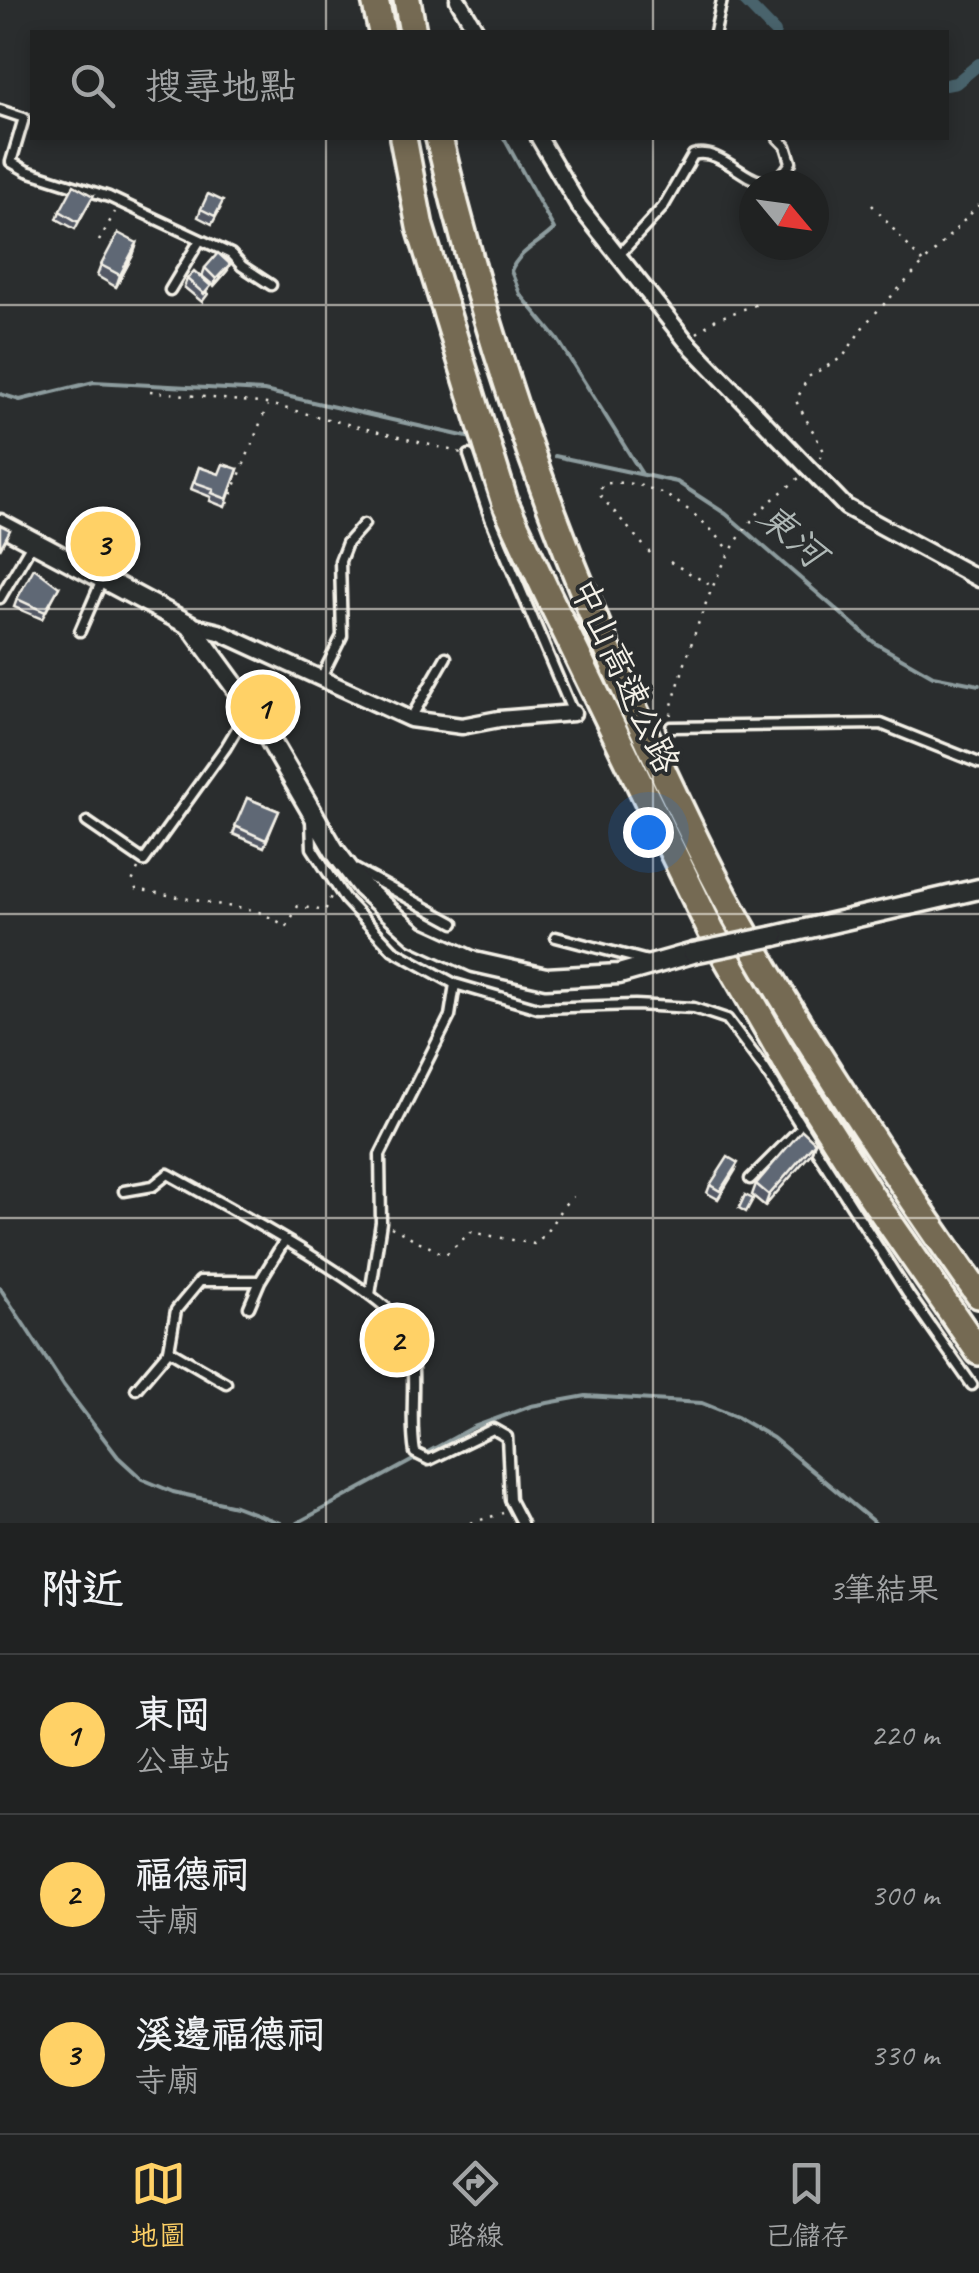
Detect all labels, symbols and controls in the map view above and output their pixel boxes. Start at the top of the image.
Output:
search box [30,30,949,140]
icon: search [65,58,120,113]
text: 搜尋地點 [145,63,297,110]
north arrow [739,170,829,260]
water label: 東河 [748,492,841,582]
pin: 3 [70,506,136,582]
street label: 中山高速公路 [560,571,690,781]
pin: 1 [230,670,296,744]
your location [623,807,674,858]
pin: 2 [364,1302,430,1378]
text: 附近 [40,1563,124,1616]
text: 3筆結果 [829,1569,939,1610]
text: 東岡 [135,1691,211,1738]
text: 1 [65,1714,80,1755]
text: 220 m [870,1714,939,1755]
text: 公車站 [135,1740,231,1781]
text: 福德祠 [135,1851,249,1898]
text: 2 [65,1874,80,1915]
text: 300 m [870,1874,939,1915]
text: 寺廟 [135,1900,199,1941]
text: 溪邊福德祠 [135,2011,325,2058]
text: 3 [65,2034,80,2075]
text: 330 m [870,2034,939,2075]
text: 寺廟 [135,2060,199,2101]
tab: 地圖 [130,2156,187,2253]
tab: 路線 [447,2156,504,2253]
tab: 已儲存 [764,2156,849,2253]

